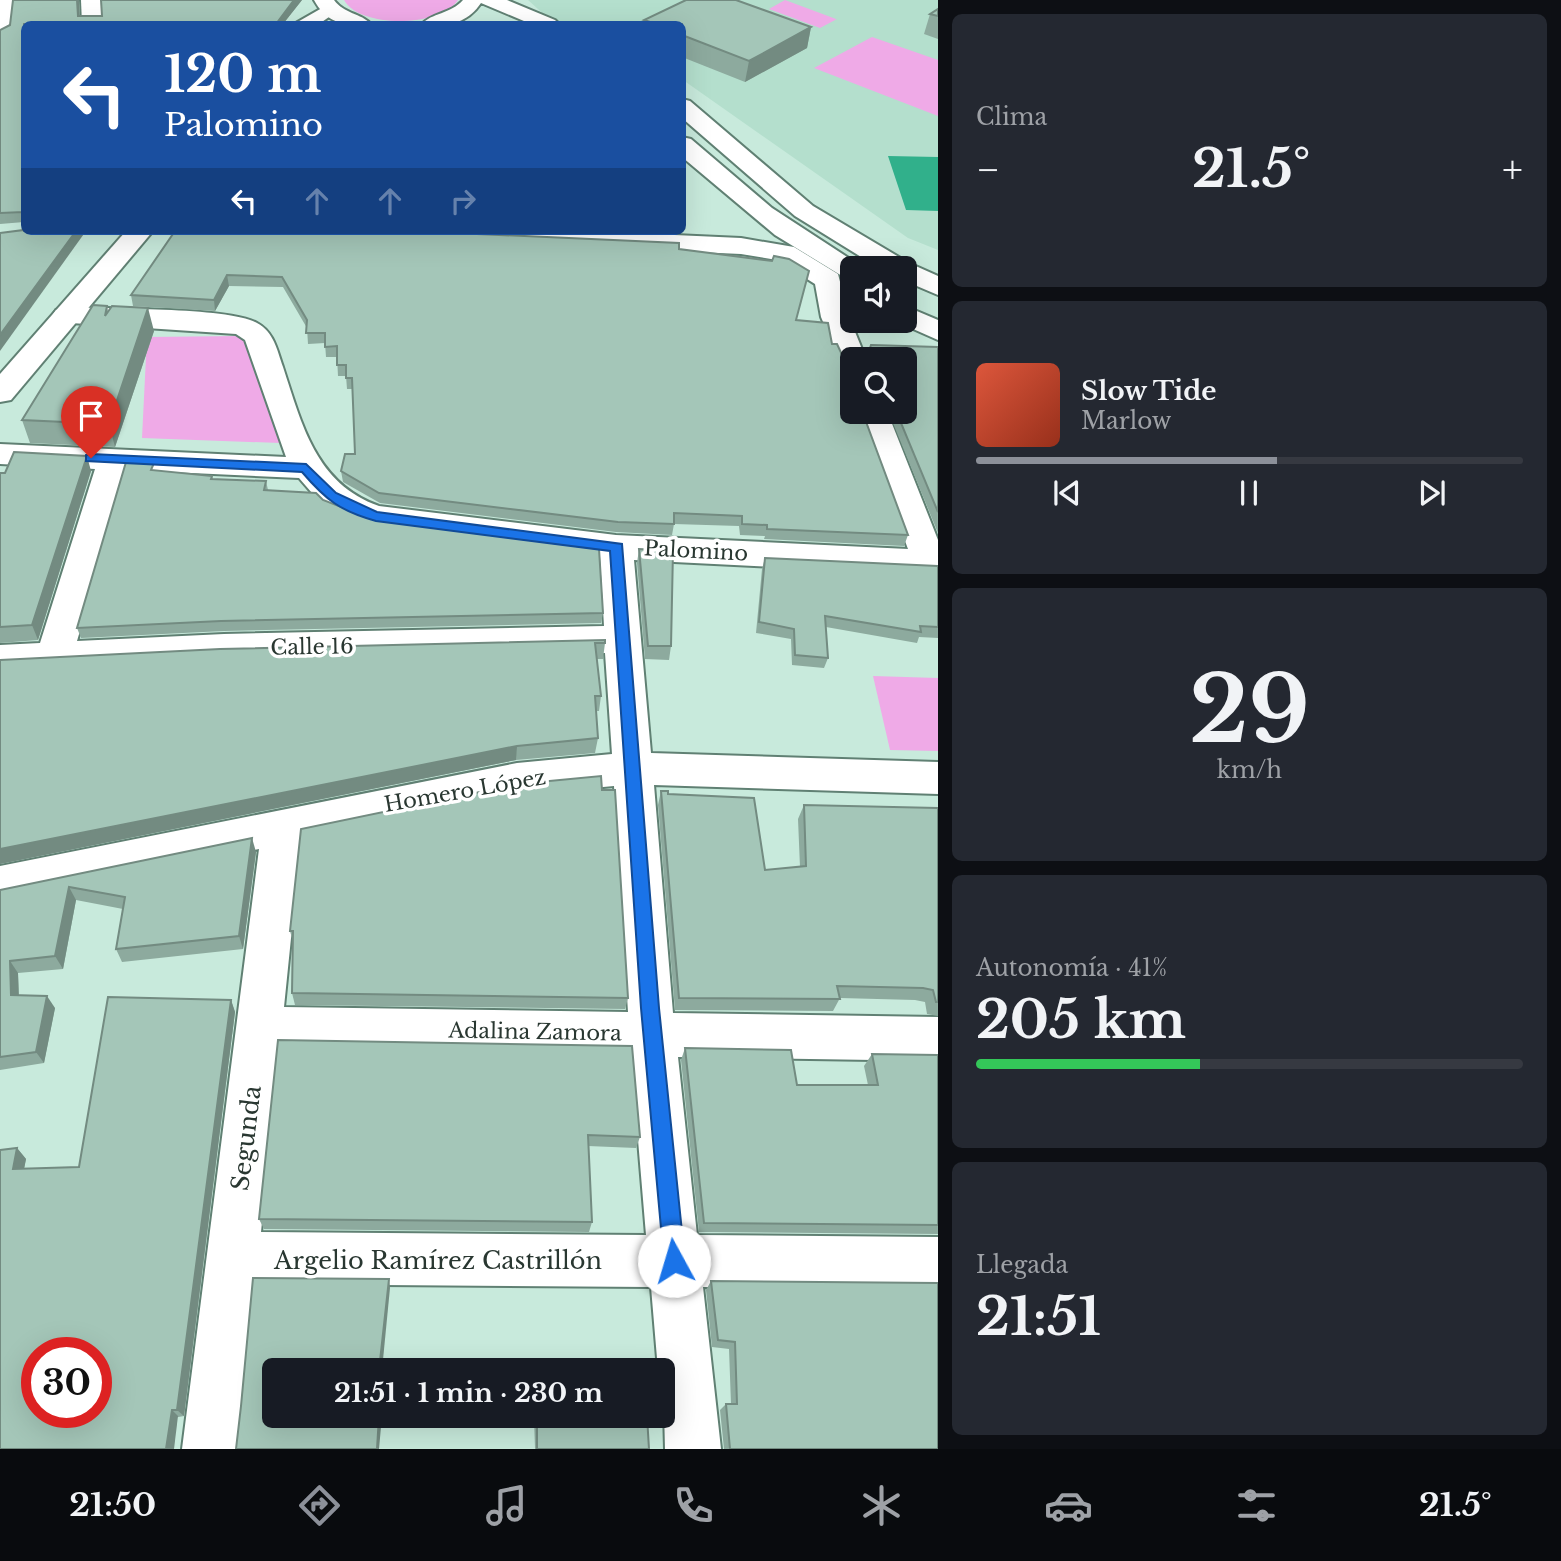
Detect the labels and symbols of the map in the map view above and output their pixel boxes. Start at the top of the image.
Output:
pin [61,386,121,458]
street label: Palomino [643,535,749,567]
street label: Calle 16 [270,633,354,661]
street label: Homero López [382,764,548,818]
street label: Adalina Zamora [447,1017,622,1047]
street label: Segunda [225,1083,267,1192]
position arrow [637,1224,711,1298]
street label: Argelio Ramírez Castrillón [273,1246,602,1275]
speed limit sign: 30 [21,1337,112,1428]

